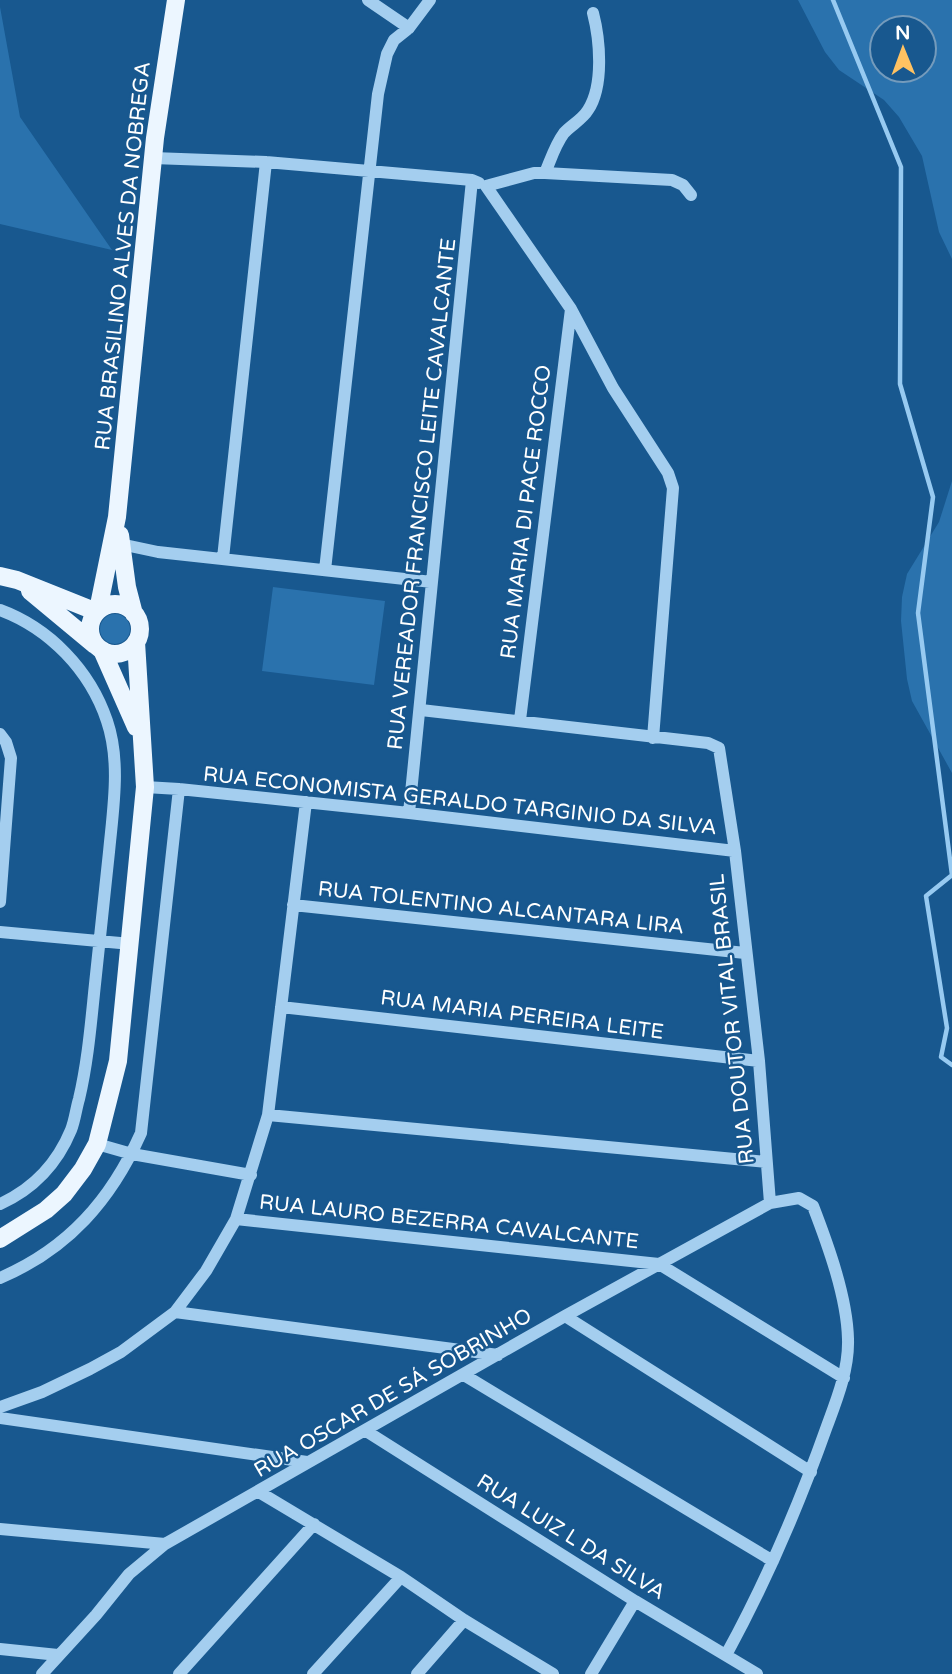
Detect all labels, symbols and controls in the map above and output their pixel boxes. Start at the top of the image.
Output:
north arrow [868,14,938,84]
text: N [895,22,911,44]
street label: RUA BRASILINO ALVES DA NOBREGA [90,60,156,452]
street label: RUA VEREADOR FRANCISCO LEITE CAVALCANTE [383,237,461,751]
street label: RUA MARIA DI PACE ROCCO [496,363,556,661]
street label: RUA ECONOMISTA GERALDO TARGINIO DA SILVA [202,762,718,840]
street label: RUA DOUTOR VITAL BRASIL [704,873,760,1165]
street label: RUA TOLENTINO ALCANTARA LIRA [317,876,685,940]
street label: RUA MARIA PEREIRA LEITE [379,985,665,1045]
street label: RUA LAURO BEZERRA CAVALCANTE [258,1190,640,1254]
street label: RUA OSCAR DE SÁ SOBRINHO [250,1303,536,1483]
street label: RUA LUIZ L DA SILVA [472,1469,670,1605]

